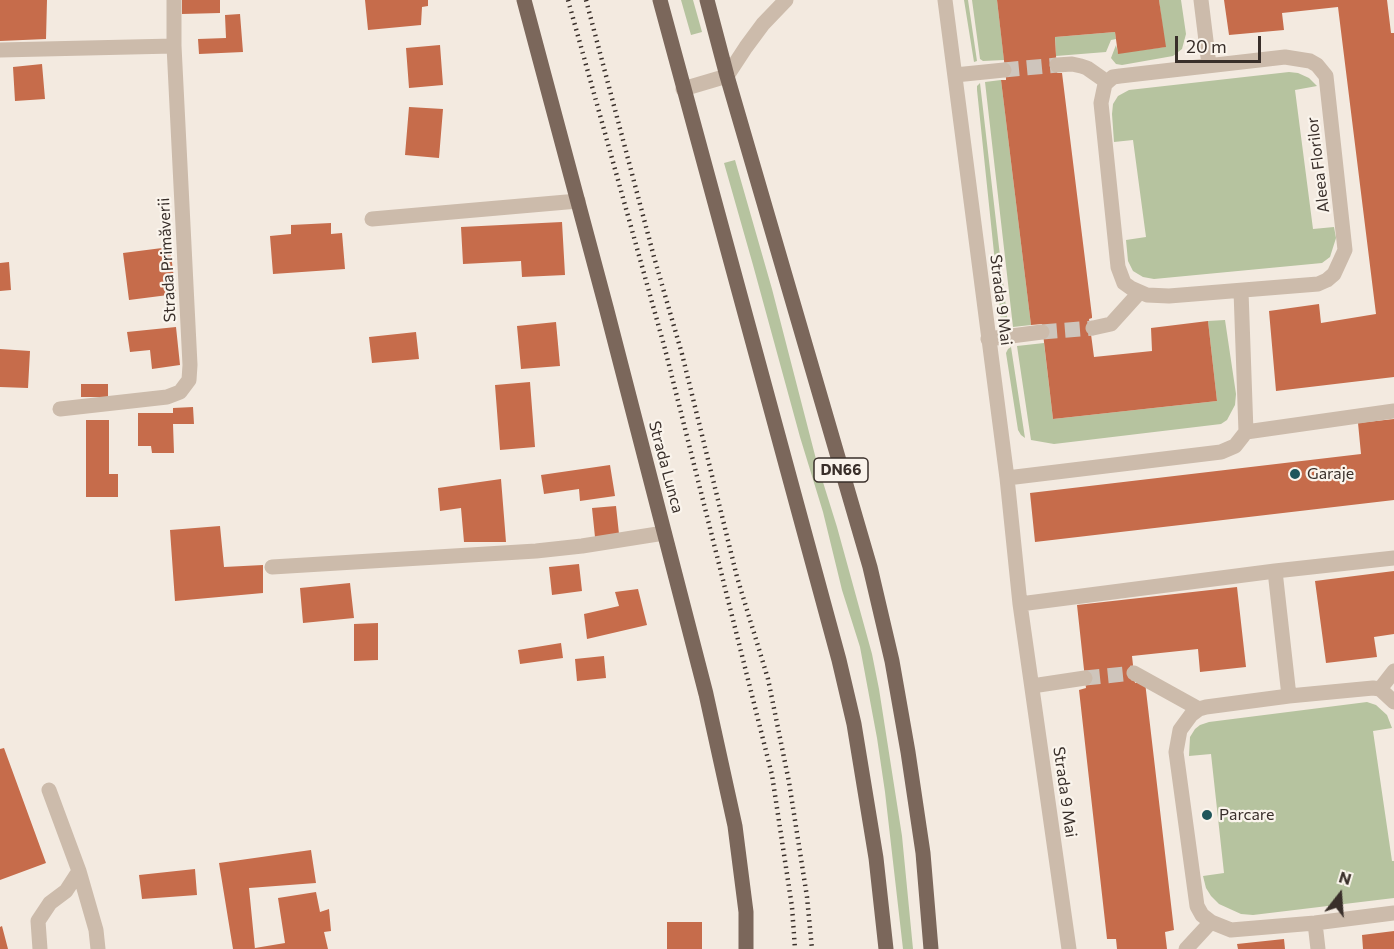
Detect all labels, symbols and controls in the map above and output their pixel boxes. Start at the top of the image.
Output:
scale bar [1178,24,1264,62]
text: 20 m [1186,35,1227,57]
street label: Aleea Florilor [1303,116,1333,214]
street label: Strada Primăverii [154,197,180,323]
street label: Strada 9 Mai [986,253,1016,347]
street label: Strada Lunca [644,419,688,515]
road number: DN66 [814,458,868,482]
place label: Garaje [1307,464,1354,484]
marker: Garaje [1288,467,1302,481]
street label: Strada 9 Mai [1049,745,1081,839]
place label: Parcare [1219,805,1274,825]
marker: Parcare [1200,808,1214,822]
north arrow [1310,865,1370,925]
text: N [1337,866,1354,888]

